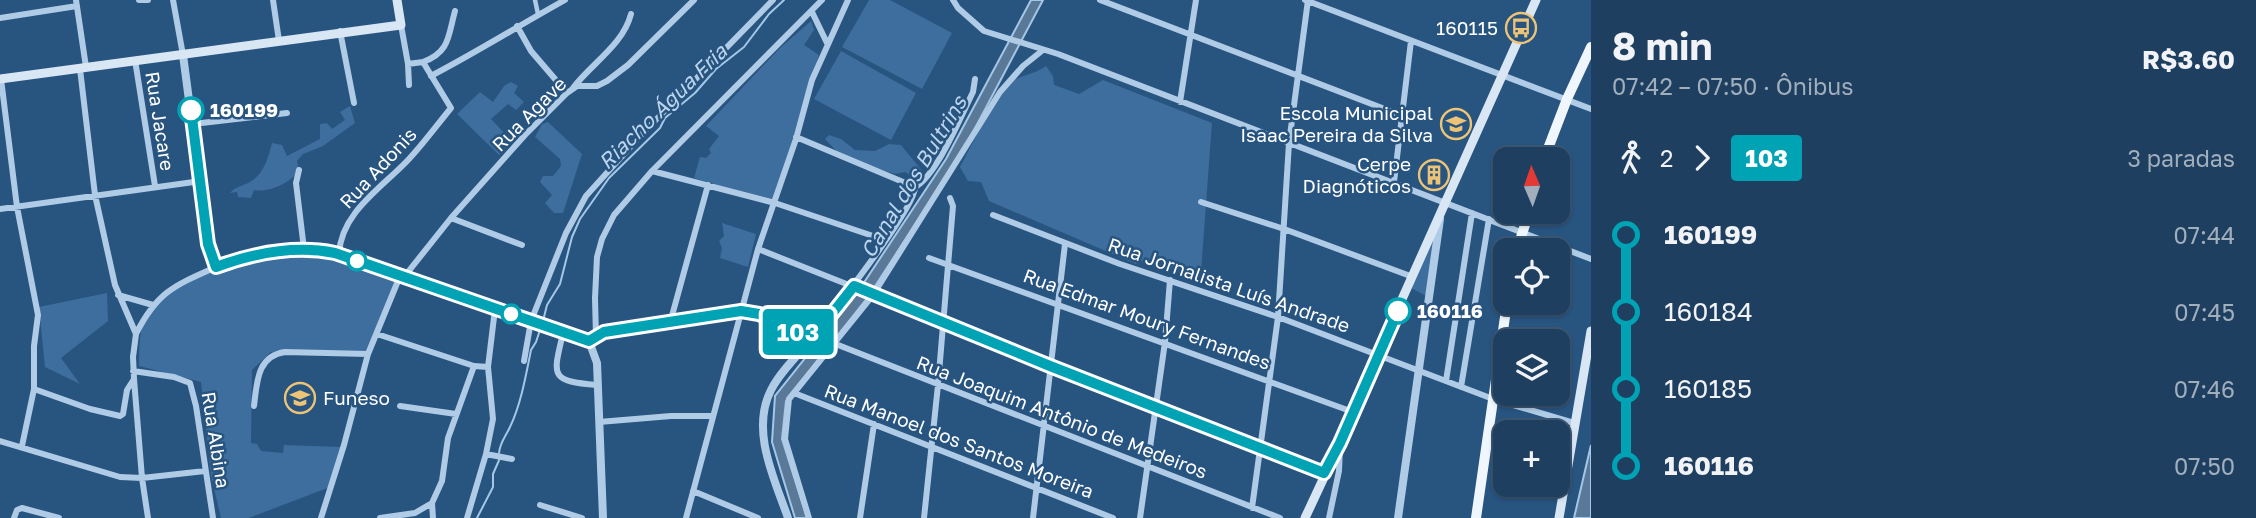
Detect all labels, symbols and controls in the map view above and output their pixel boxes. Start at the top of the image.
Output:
bus stop icon: 160115 [1504,11,1538,45]
place label: 160115 [1436,16,1498,39]
text: 8 min [1612,23,1712,68]
water label: Riacho Água Fria [593,38,733,174]
text: R$3.60 [2142,44,2235,75]
street label: Rua Jacare [141,70,180,172]
street label: Rua Agave [487,72,571,156]
text: 07:42 – 07:50 · Ônibus [1612,72,1853,100]
water label: Canal dos Bultrins [855,90,972,262]
marker: 160199 [178,97,204,123]
place label: 160199 [210,98,278,121]
place label: Escola Municipal Isaac Pereira da Silva [1240,101,1433,146]
school or university icon: Escola Municipal Isaac Pereira da Silva [1439,107,1473,141]
street label: Rua Adonis [334,123,421,213]
icon: walk [1612,139,1650,177]
icon: forward [1683,139,1721,177]
text: 103 [1745,143,1788,172]
text: 2 [1660,144,1673,172]
text: 3 paradas [2128,144,2235,172]
north arrow [1493,147,1570,224]
map controls [1493,147,1570,497]
place label: Cerpe Diagnóticos [1303,152,1411,197]
building icon: Cerpe Diagnóticos [1417,158,1451,192]
text: 160199 [1664,219,1757,250]
text: 07:44 [2174,221,2235,249]
street label: Rua Jornalista Luís Andrade [1105,232,1353,337]
button: locate [1493,238,1570,315]
unlabelled marker [347,251,367,271]
street label: Rua Edmar Moury Fernandes [1020,263,1274,374]
text: 160184 [1664,296,1753,327]
marker: 160116 [1385,298,1411,324]
text: 07:45 [2174,298,2235,326]
place label: 160116 [1417,299,1483,322]
unlabelled marker [501,304,521,324]
line badge: 103 [758,309,838,355]
text: 103 [777,317,819,346]
button: layers [1493,329,1570,406]
street label: Rua Joaquim Antônio de Medeiros [914,350,1211,483]
text: 160185 [1664,373,1752,404]
text: 07:46 [2174,375,2235,403]
street label: Rua Manoel dos Santos Moreira [821,378,1097,503]
school or university icon: Funeso [283,381,317,415]
place label: Funeso [323,386,390,409]
street label: Rua Albina [198,390,235,490]
button: + [1493,420,1570,497]
text: 160116 [1664,450,1754,481]
text: 07:50 [2174,452,2235,480]

